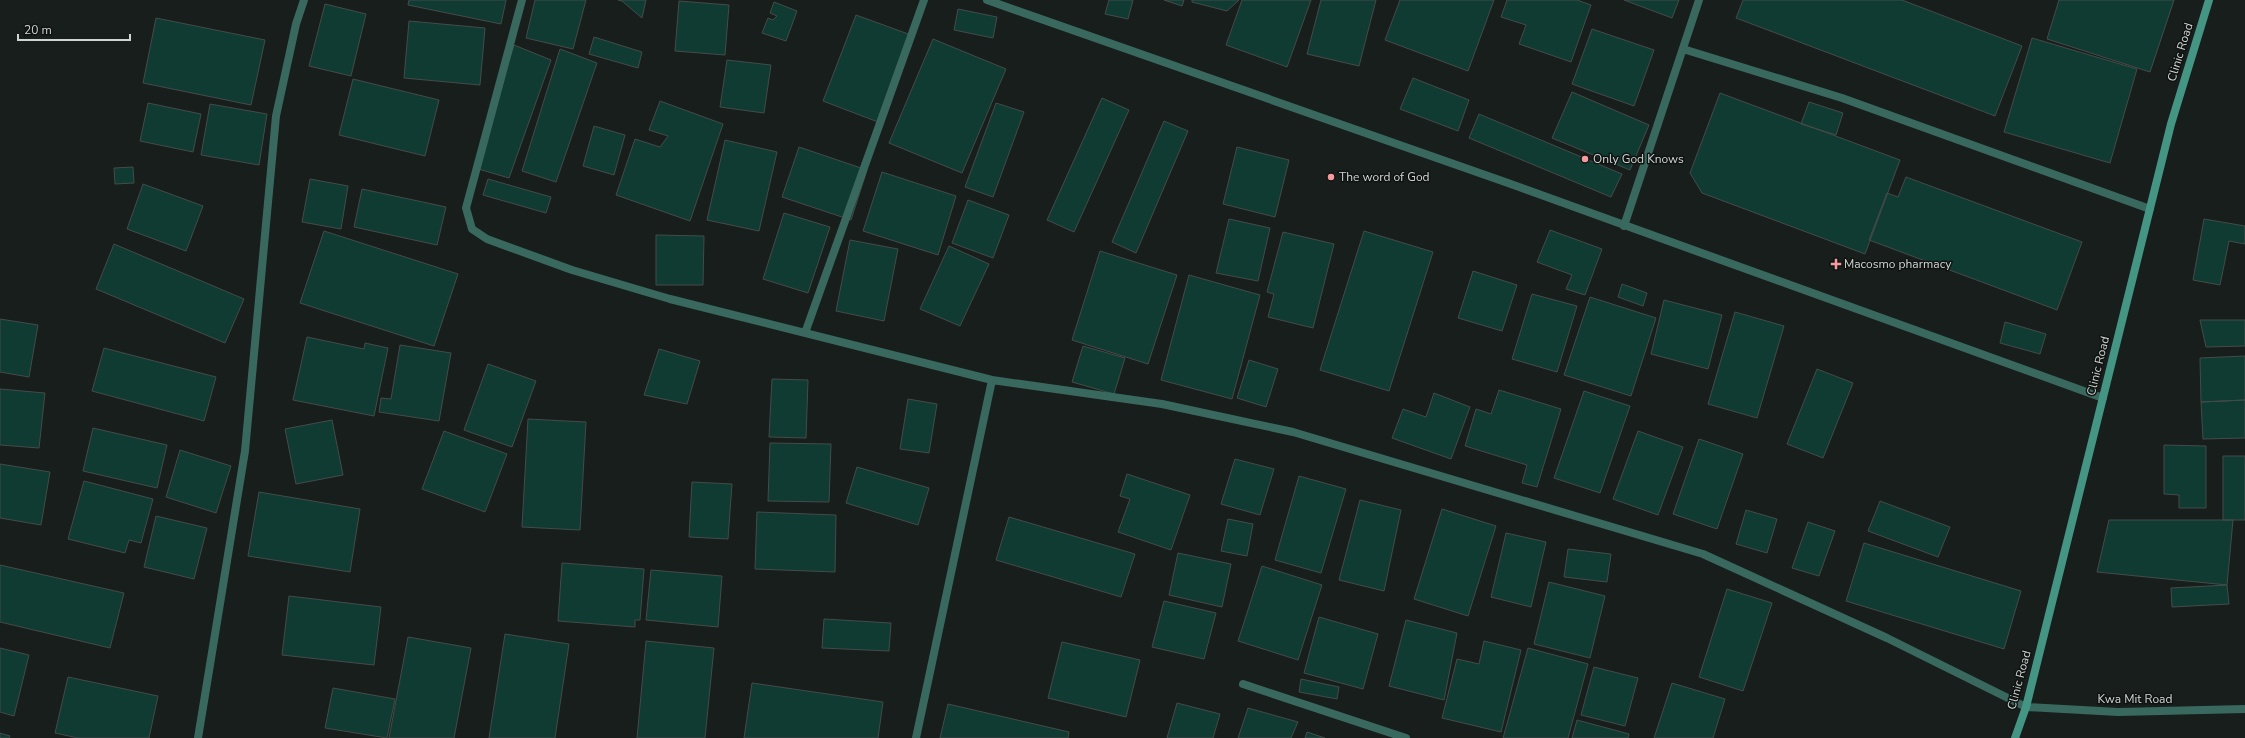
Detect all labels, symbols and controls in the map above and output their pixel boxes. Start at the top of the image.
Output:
scale bar [18,16,130,42]
street label: Clinic Road [2163,21,2197,83]
text: 20 m [24,22,52,38]
place label: Only God Knows [1593,151,1684,167]
marker: Only God Knows [1580,154,1590,164]
place label: The word of God [1339,169,1430,185]
marker: The word of God [1326,172,1336,182]
place label: Macosmo pharmacy [1844,256,1952,272]
marker: Macosmo pharmacy [1831,259,1841,269]
street label: Clinic Road [2083,335,2113,397]
street label: Clinic Road [2003,649,2035,711]
street label: Kwa Mit Road [2098,691,2172,707]

